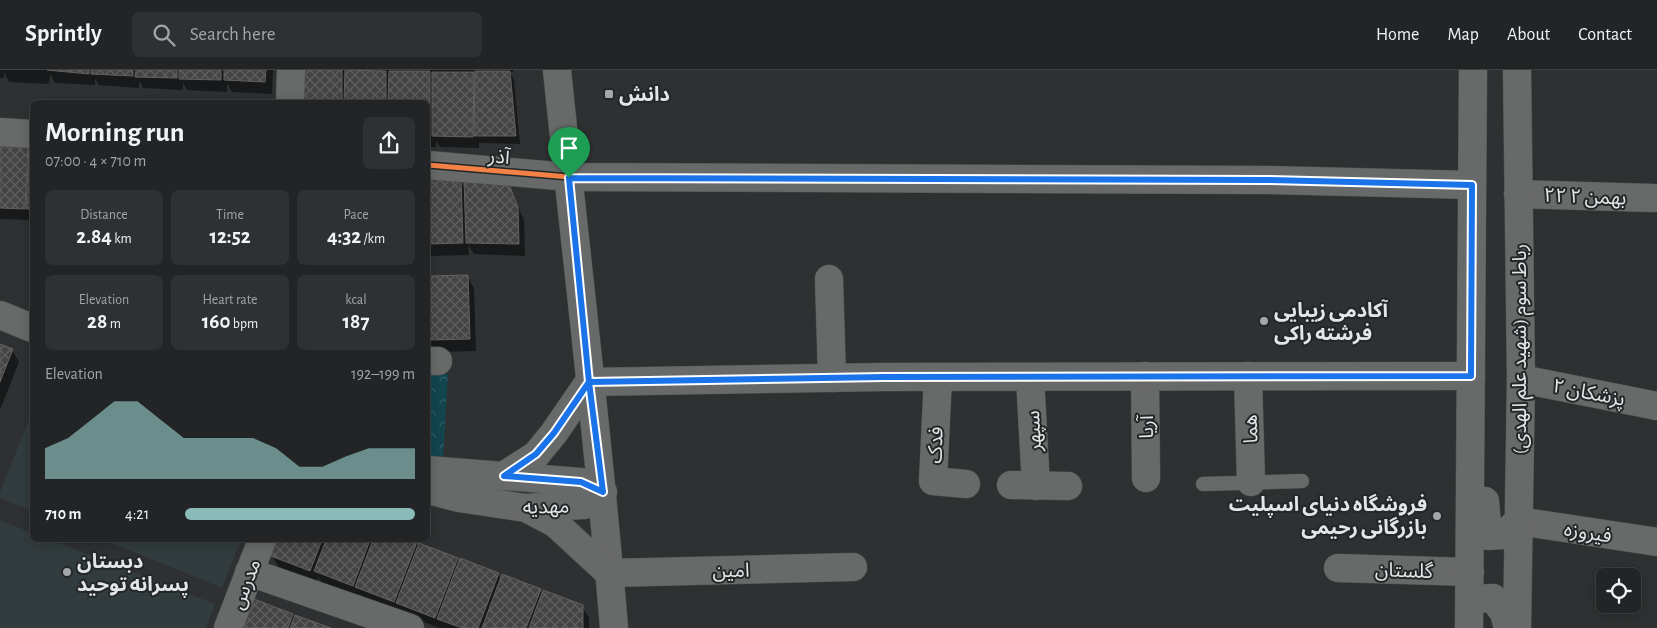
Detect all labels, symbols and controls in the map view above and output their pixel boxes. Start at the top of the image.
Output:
search box [132,12,482,57]
icon: search [150,21,178,49]
text: Sprintly [25,22,102,46]
text: Search here [190,25,276,44]
text: Home [1376,26,1419,44]
text: Map [1447,26,1479,44]
text: About [1507,26,1550,44]
text: Contact [1578,26,1632,44]
place label: دانش [619,85,670,106]
marker: دانش [603,88,615,100]
button: share [363,117,415,169]
text: Morning run [45,119,185,147]
pin [548,127,590,178]
icon: arrive [555,134,583,162]
street label: آذر [486,145,512,169]
text: 07:00 · 4 × 710 m [45,153,146,169]
street label: ۲۲ بهمن ۲ [1543,186,1627,209]
text: Distance [80,208,128,222]
text: Time [216,208,244,222]
text: Pace [343,208,369,222]
text: 2.84 [76,226,112,247]
text: 12:52 [209,226,251,247]
text: 4:32 [327,226,361,247]
text: km [112,232,132,246]
text: /km [361,232,385,246]
street label: رباط سوم (شهید علم الهدی) [1510,244,1534,454]
text: Elevation [79,293,129,307]
text: Heart rate [203,293,257,307]
text: kcal [345,293,367,307]
place label: آکادمی زیبایی فرشته راکی [1274,299,1388,345]
text: 28 [87,311,107,332]
text: 160 [202,311,230,332]
text: 187 [343,311,370,332]
marker: آکادمی زیبایی فرشته راکی [1258,315,1270,327]
text: m [107,317,121,331]
text: bpm [230,317,258,331]
text: Elevation [45,366,103,382]
text: 192–199 m [351,366,415,382]
street label: پزشکان ۲ [1550,376,1627,412]
street label: سپهر [1023,410,1047,453]
street label: آریا [1136,414,1158,439]
street label: هما [1241,414,1261,444]
street label: فدک [925,426,947,464]
place label: فروشگاه دنیای اسپلیت بازرگانی رحیمی [1229,493,1427,539]
street label: مهدیه [522,497,570,518]
text: 710 m [45,506,81,522]
text: 4:21 [125,506,149,522]
marker: فروشگاه دنیای اسپلیت بازرگانی رحیمی [1431,510,1443,522]
street label: فیروزه [1562,519,1613,548]
place label: دبستان پسرانه توحید [77,552,189,598]
street label: مدرس [227,556,266,613]
street label: گلستان [1374,559,1434,583]
street label: امین [712,561,750,582]
marker: دبستان پسرانه توحید [61,566,73,578]
map controls [1596,568,1641,613]
button: locate [1596,568,1641,613]

